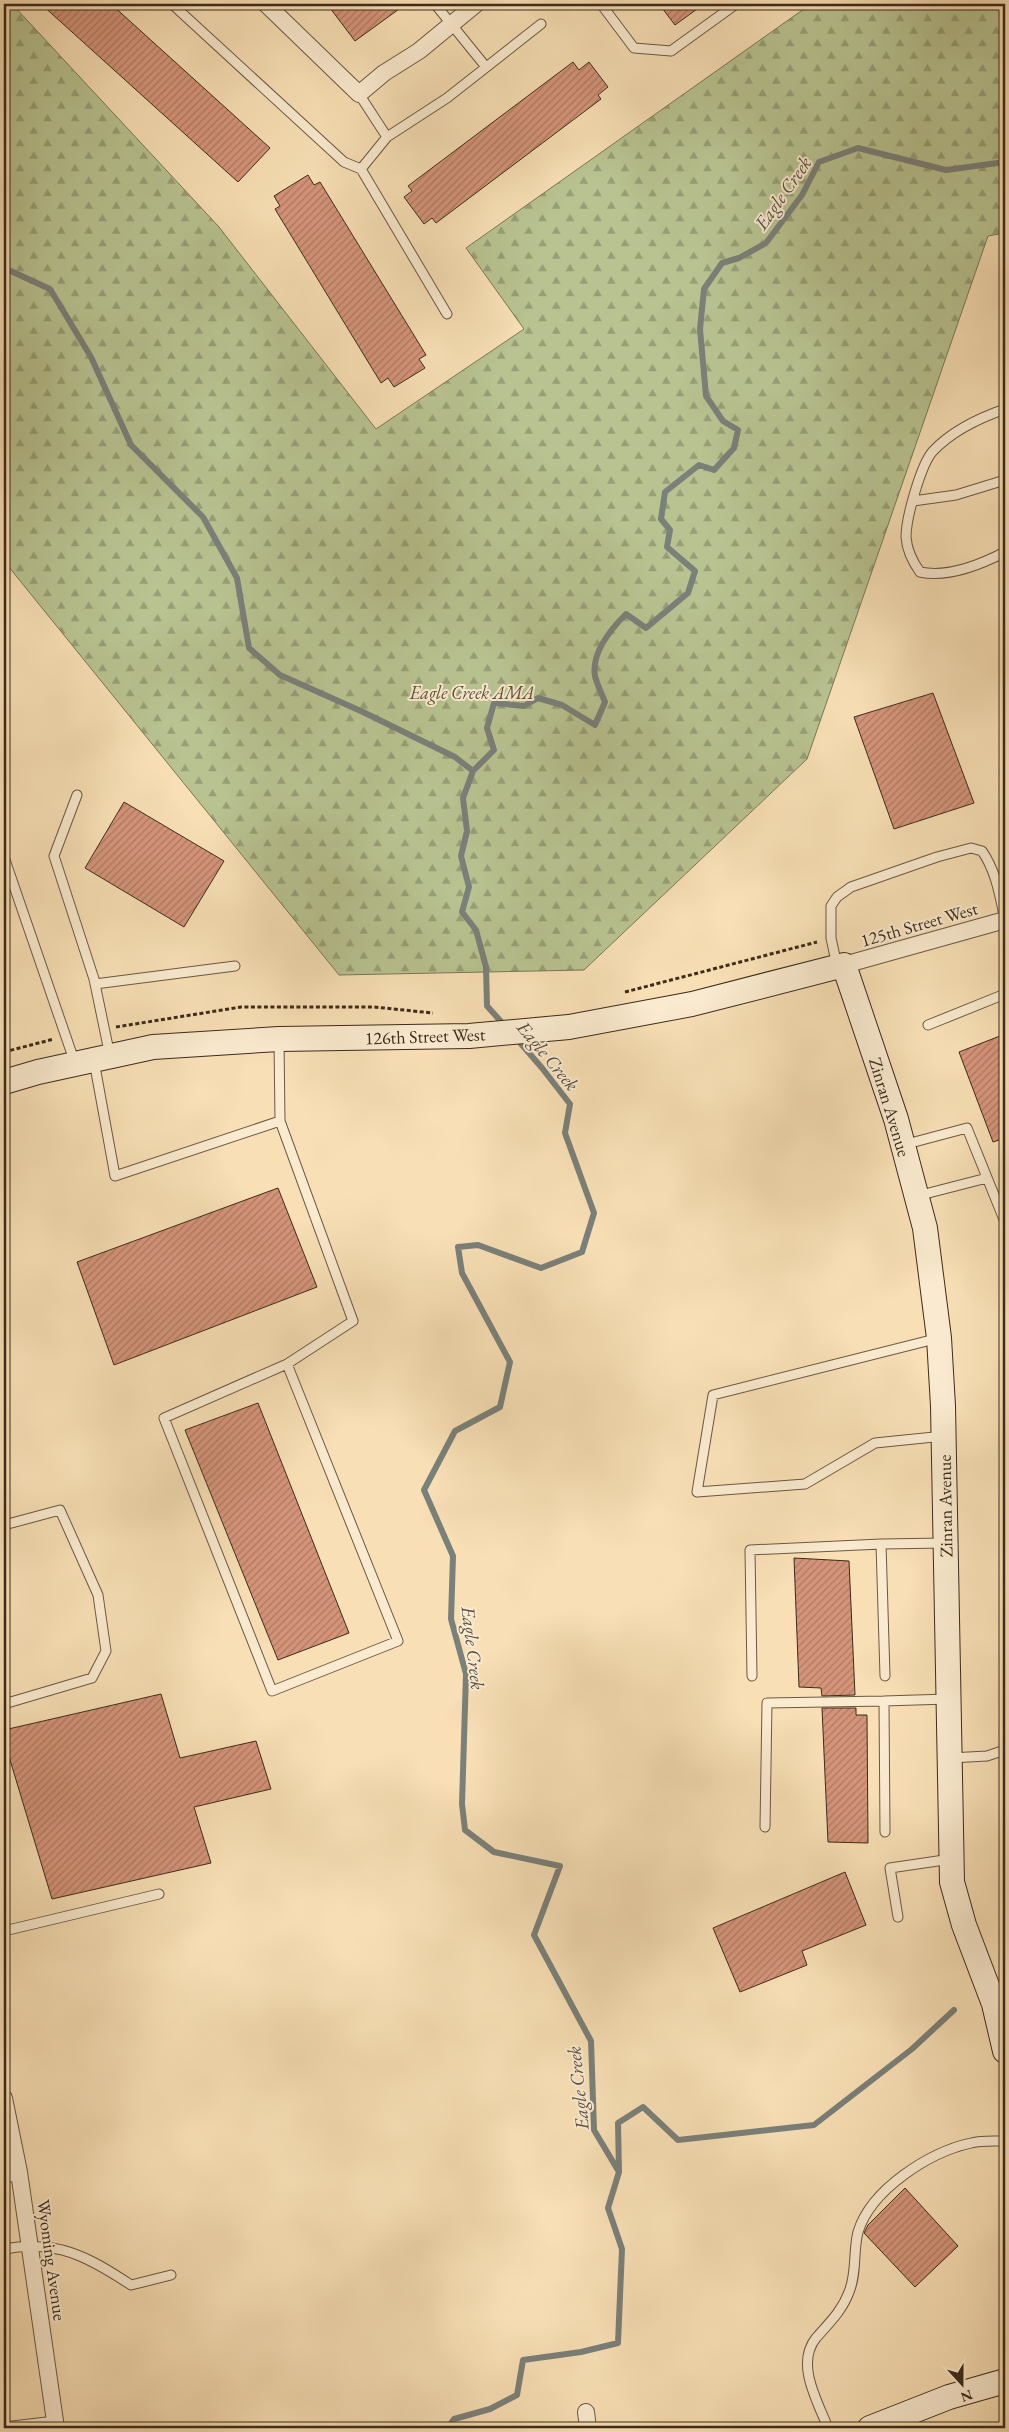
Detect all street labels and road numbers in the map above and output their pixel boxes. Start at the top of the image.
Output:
street label: 125th Street West [858,896,981,952]
street label: 126th Street West [364,1022,486,1050]
street label: Zinran Avenue [864,1055,916,1159]
street label: Zinran Avenue [933,1454,957,1558]
street label: Wyoming Avenue [32,2198,72,2322]

